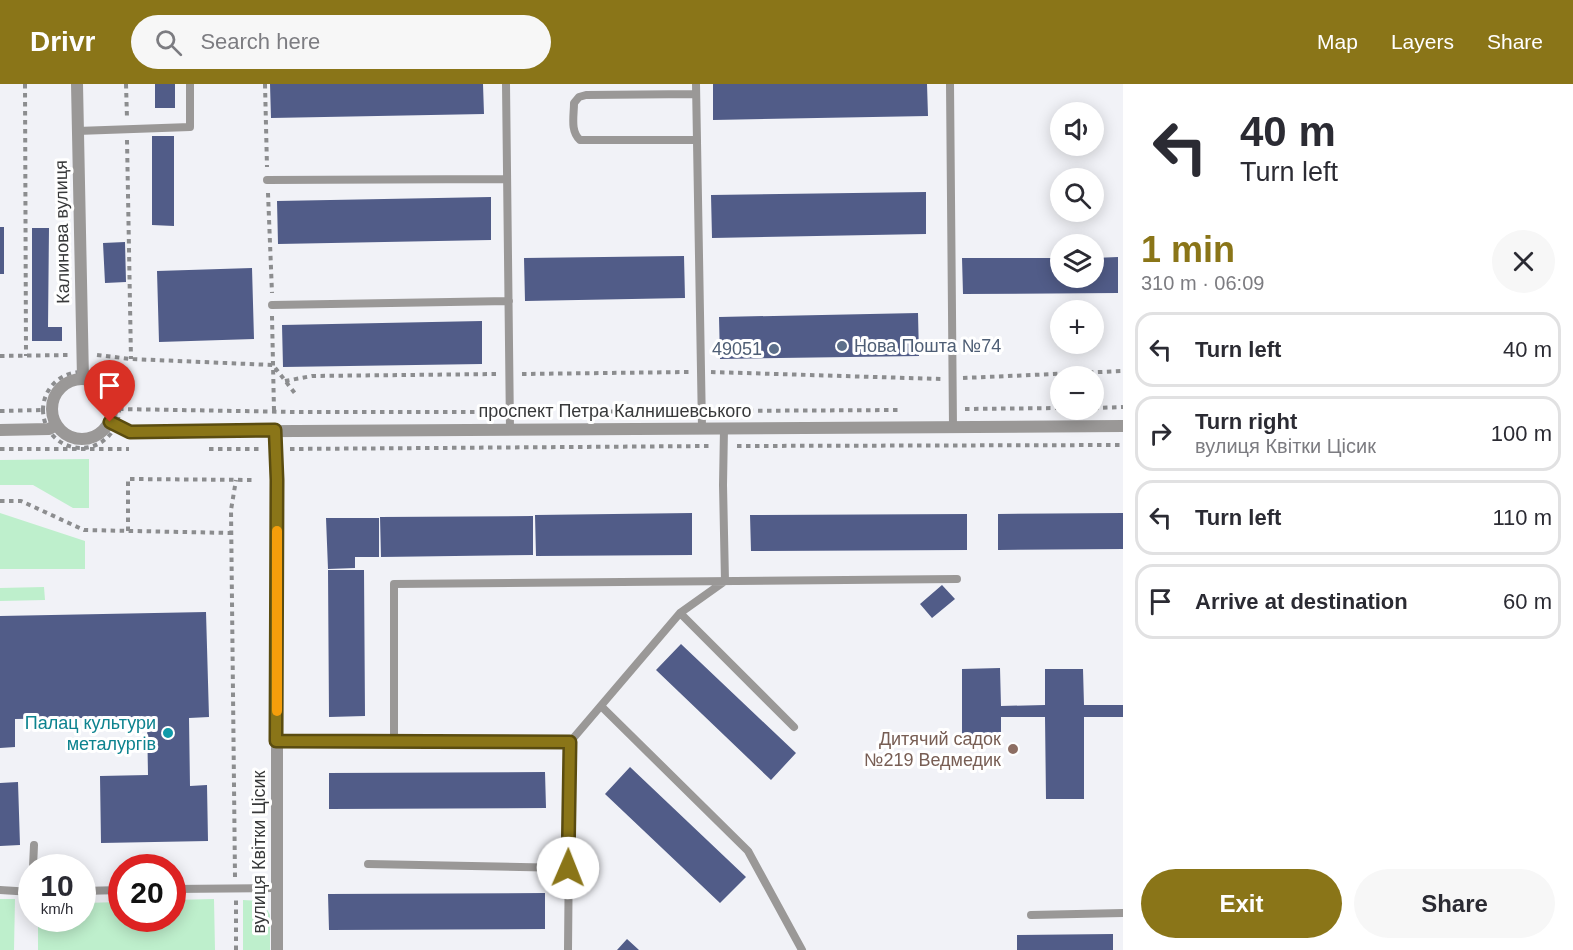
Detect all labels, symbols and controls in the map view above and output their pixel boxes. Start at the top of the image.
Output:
search box [131,15,551,69]
text: Drivr [30,26,95,57]
icon: search [152,26,185,59]
text: Search here [200,29,320,54]
text: Map [1317,30,1358,53]
text: Layers [1391,30,1454,53]
text: Share [1487,30,1543,53]
map controls [1050,102,1104,420]
button: sound [1050,102,1104,156]
icon: left [1141,108,1219,186]
text: 40 m [1240,108,1336,155]
text: Turn left [1240,157,1338,187]
street label: Калинова вулиця [51,160,73,304]
button: search [1050,168,1104,222]
text: 1 min [1141,229,1235,270]
button: close [1492,230,1555,293]
button: layers [1050,234,1104,288]
text: 310 m · 06:09 [1141,272,1264,294]
button: + [1050,300,1104,354]
icon: left [1144,333,1177,366]
place label: Нова Пошта №74 [854,336,1001,356]
text: Turn left [1195,337,1281,362]
text: 40 m [1503,337,1552,362]
place label: 49051 [712,339,762,359]
marker: Нова Пошта №74 [835,339,849,353]
marker: 49051 [767,342,781,356]
pin [84,360,135,422]
button: − [1050,366,1104,420]
icon: arrive [93,369,126,402]
street label: проспект Петра Калнишевського [479,401,751,421]
text: Turn right [1195,409,1297,434]
icon: right [1144,417,1177,450]
text: 100 m [1491,421,1552,446]
text: вулиця Квітки Цісик [1195,435,1376,457]
icon: left [1144,501,1177,534]
text: Turn left [1195,505,1281,530]
text: 110 m [1492,505,1552,530]
icon: arrive [1144,585,1177,618]
text: Arrive at destination [1195,589,1408,614]
text: 60 m [1503,589,1552,614]
place label: Палац культури металургів [25,713,156,754]
marker: Палац культури металургів [161,726,175,740]
place label: Дитячий садок №219 Ведмедик [864,729,1001,770]
marker: Дитячий садок №219 Ведмедик [1006,742,1020,756]
street label: вулиця Квітки Цісик [249,770,269,933]
position arrow [536,836,600,900]
speed limit sign: 20 [108,854,186,932]
text: 10 [40,869,74,902]
button: Exit [1141,869,1342,938]
button: Share [1354,869,1555,938]
text: km/h [41,900,73,917]

